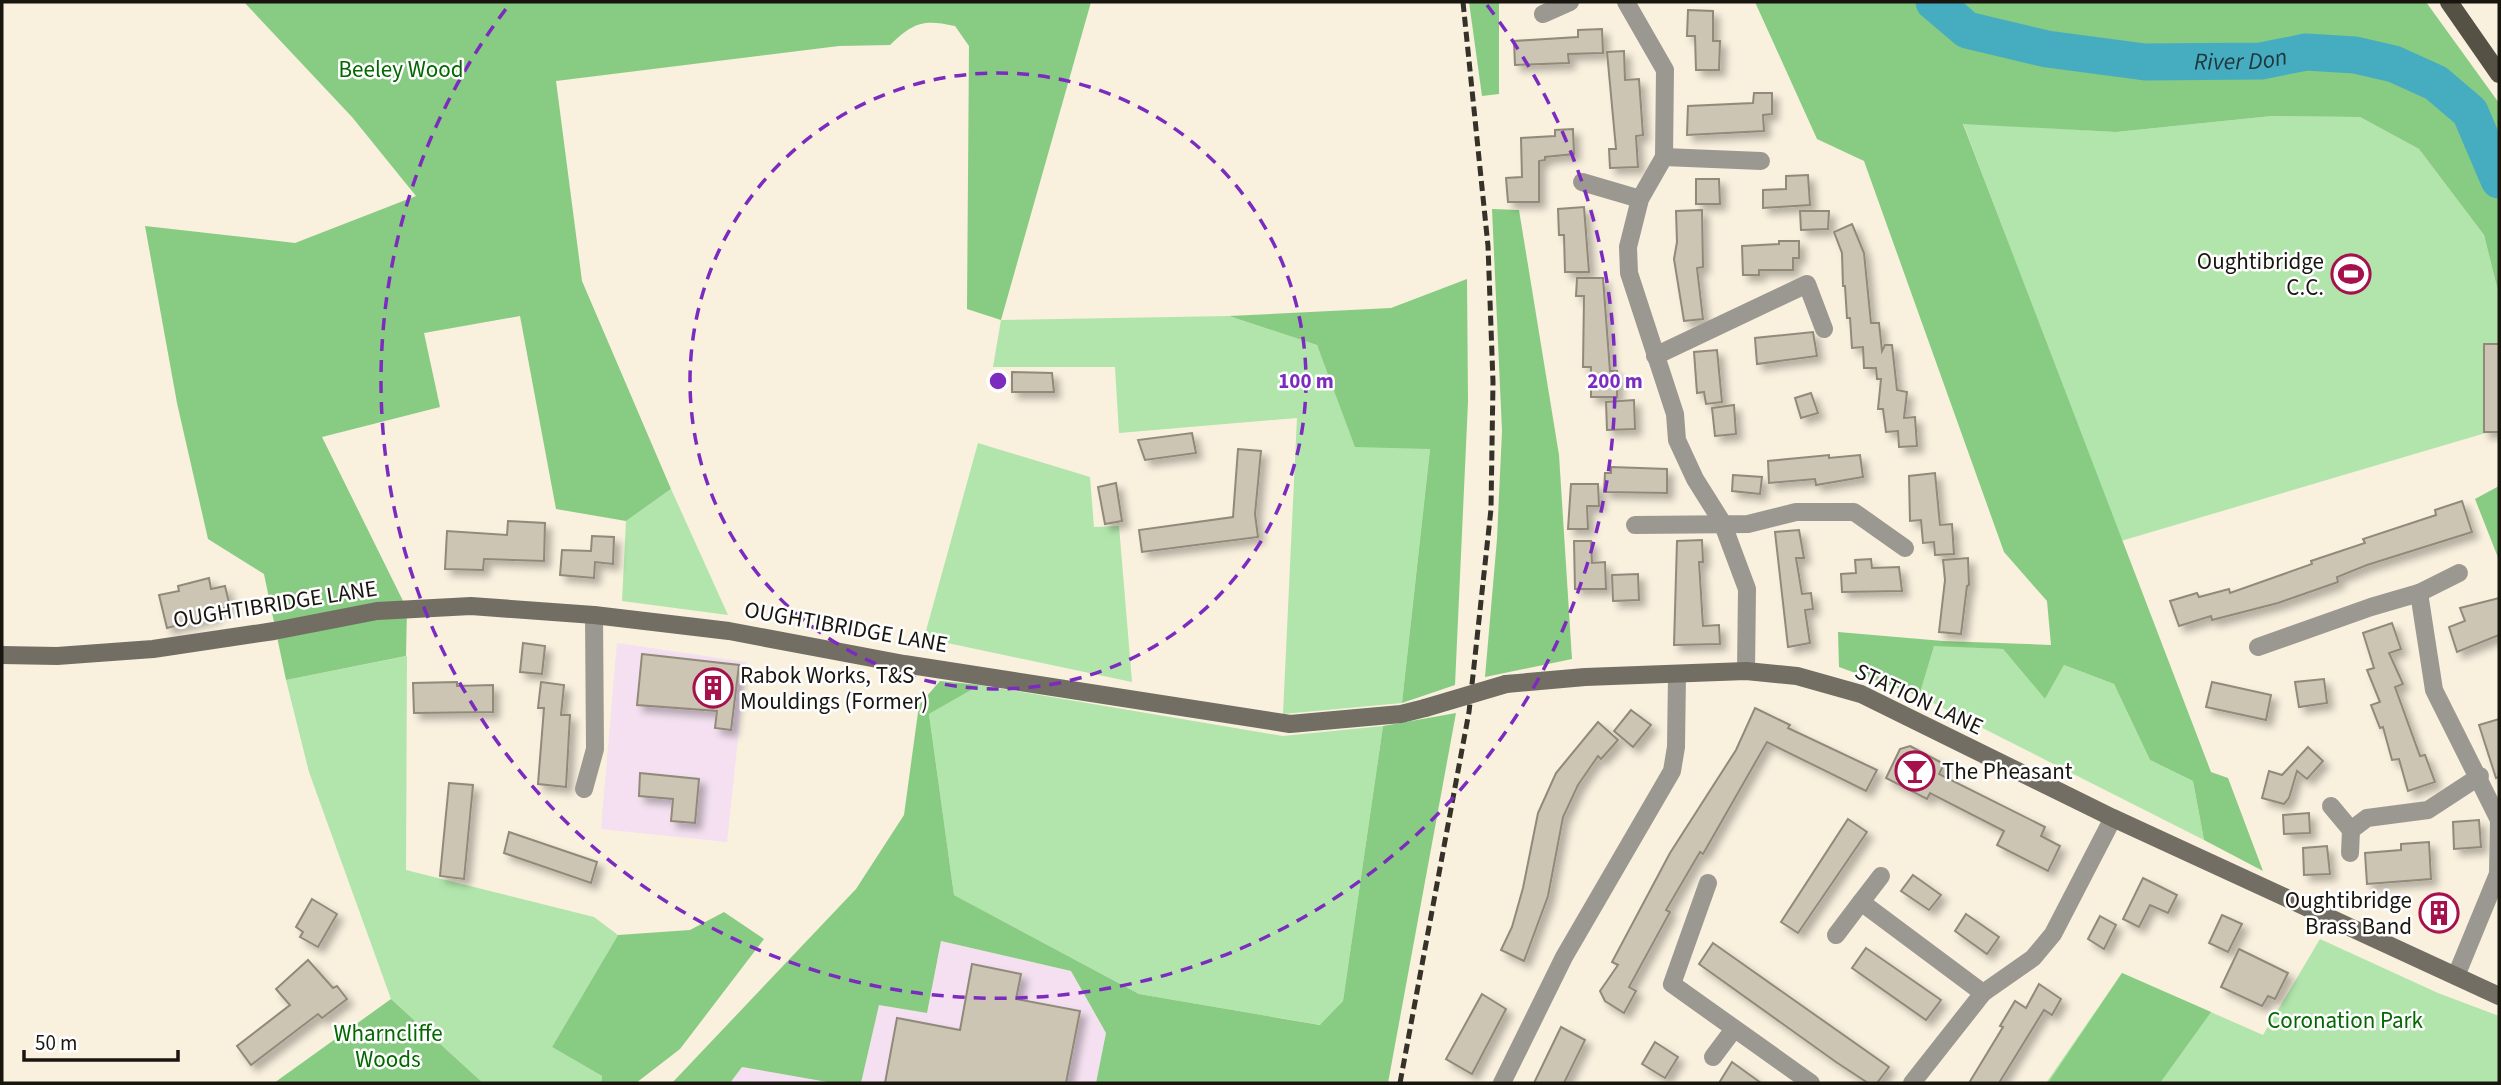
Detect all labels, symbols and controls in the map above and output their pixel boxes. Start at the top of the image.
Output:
water label: River Don [2194,39,2290,79]
park label: Beeley Wood [339,53,463,86]
place label: Oughtibridge C.C. [2197,245,2324,304]
sports icon: Oughtibridge C.C. [2330,253,2372,295]
text: 100 m [1278,366,1334,396]
text: 200 m [1587,366,1643,396]
centre of rings [986,369,1010,393]
street label: OUGHTIBRIDGE LANE [171,572,379,636]
street label: OUGHTIBRIDGE LANE [742,593,950,661]
street label: STATION LANE [1849,655,1989,743]
place label: Rabok Works, T&S Mouldings (Former) [740,659,928,718]
building icon: Rabok Works, T&S Mouldings (Former) [692,667,734,709]
bar icon: The Pheasant [1894,750,1936,792]
place label: The Pheasant [1942,755,2073,788]
place label: Oughtibridge Brass Band [2285,884,2412,943]
building icon: Oughtibridge Brass Band [2418,892,2460,934]
park label: Coronation Park [2267,1004,2423,1037]
park label: Wharncliffe Woods [333,1017,443,1076]
scale bar [24,1018,178,1062]
text: 50 m [35,1028,77,1058]

